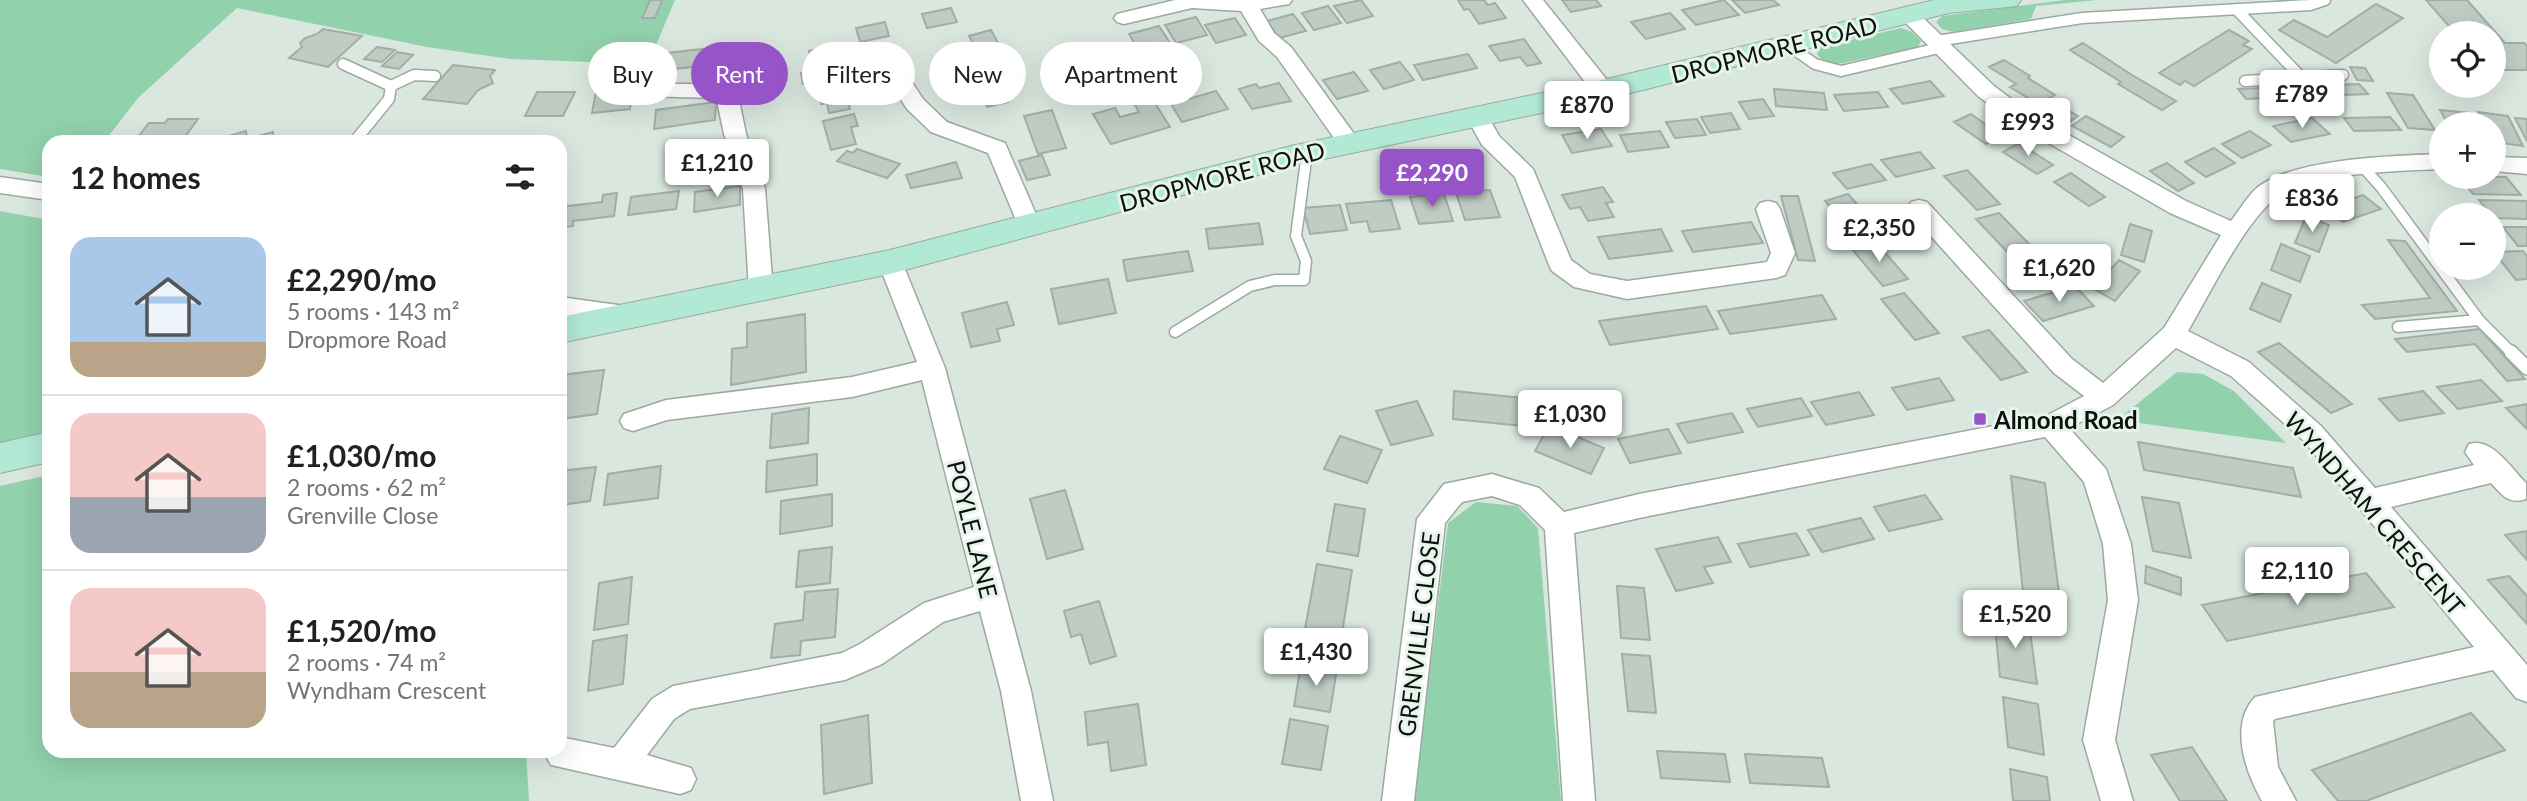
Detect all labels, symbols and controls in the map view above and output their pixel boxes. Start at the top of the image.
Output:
street label: DROPMORE ROAD [1668,9,1880,89]
map controls [2429,21,2506,280]
button: locate [2429,21,2506,98]
chip: Buy [588,42,677,105]
chip: Rent [691,42,788,105]
chip: Filters [802,42,915,105]
chip: New [929,42,1026,105]
chip: Apartment [1040,42,1202,105]
pin: £789 [2261,71,2343,130]
text: £789 [2275,79,2329,107]
pin: £870 [1546,82,1628,141]
text: £870 [1560,90,1614,118]
pin: £993 [1987,99,2069,158]
text: £993 [2001,107,2055,135]
button: + [2429,112,2506,189]
street label: DROPMORE ROAD [1116,135,1328,217]
pin: £1,210 [660,140,774,199]
text: £1,210 [681,148,753,176]
pin: £2,290 [1375,150,1489,209]
icon: filters [501,158,539,196]
text: £2,290 [1396,158,1468,186]
text: 12 homes [70,159,201,195]
pin: £836 [2271,174,2353,234]
text: £836 [2285,183,2339,211]
button: − [2429,203,2506,280]
pin: £2,350 [1822,204,1936,264]
text: £2,350 [1843,213,1915,241]
pin: £1,620 [2002,244,2116,304]
text: £1,620 [2023,253,2095,281]
text: £2,290/mo [287,261,436,297]
icon: home [126,265,210,349]
text: 5 rooms · 143 m² [287,297,459,325]
text: Dropmore Road [287,325,447,353]
pin: £1,030 [1513,391,1627,450]
text: £1,030 [1534,399,1606,427]
place label: Almond Road [1993,405,2138,434]
street label: WYNDHAM CRESCENT [2279,405,2471,621]
marker: Almond Road [1972,411,1988,427]
text: £1,030/mo [287,437,436,473]
icon: home [126,441,210,525]
street label: POYLE LANE [942,457,1004,601]
text: 2 rooms · 62 m² [287,473,446,501]
text: Grenville Close [287,501,438,529]
street label: GRENVILLE CLOSE [1391,530,1445,738]
pin: £2,110 [2240,548,2354,607]
text: £2,110 [2261,556,2333,584]
pin: £1,520 [1958,590,2072,650]
text: £1,520 [1979,599,2051,627]
text: £1,520/mo [287,612,436,648]
icon: home [126,616,210,700]
pin: £1,430 [1259,628,1373,688]
text: £1,430 [1280,637,1352,665]
text: 2 rooms · 74 m² [287,648,446,676]
text: Wyndham Crescent [287,676,486,704]

